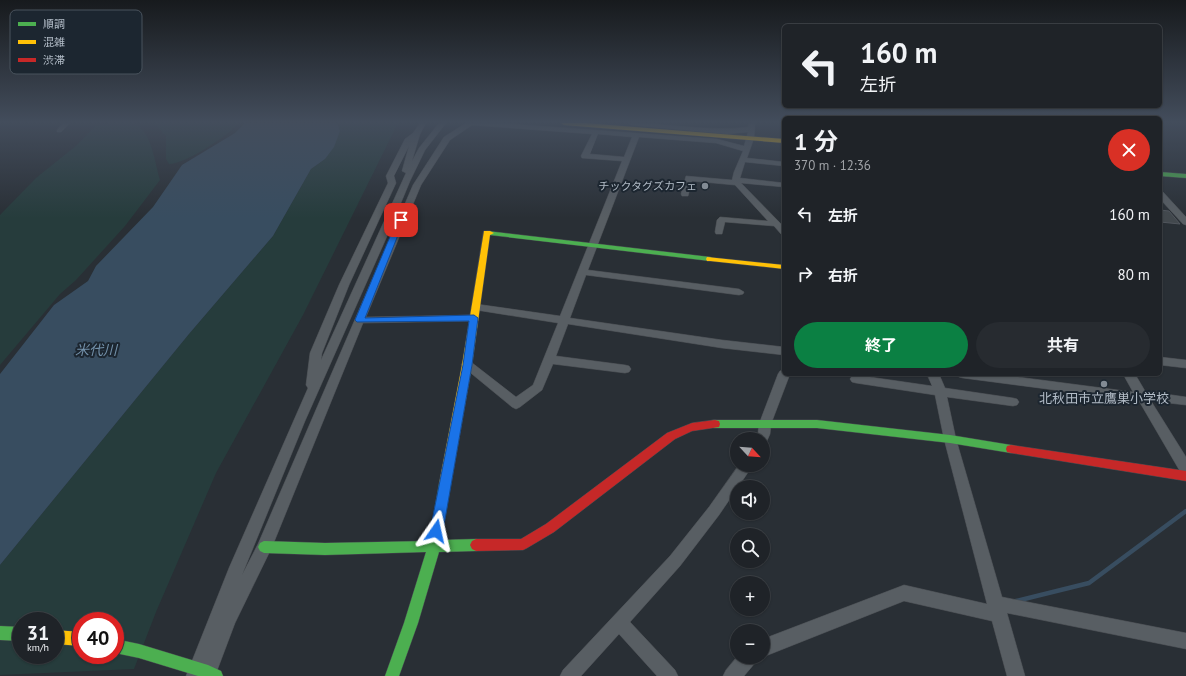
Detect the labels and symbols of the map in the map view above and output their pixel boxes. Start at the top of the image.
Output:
legend [10,10,142,74]
text: 順調 [43,17,65,31]
text: 混雑 [43,35,65,49]
text: 渋滞 [43,53,65,67]
place label: チックタグズカフェ [598,179,697,193]
marker: チックタグズカフェ [700,181,710,191]
pin [384,203,418,237]
water label: 米代川 [75,341,119,359]
marker: 北秋田市立鷹巣小学校 [1099,379,1109,389]
place label: 北秋田市立鷹巣小学校 [1039,390,1169,407]
north arrow [730,432,770,472]
position arrow [415,510,457,552]
speed limit sign: 40 [72,612,124,664]

